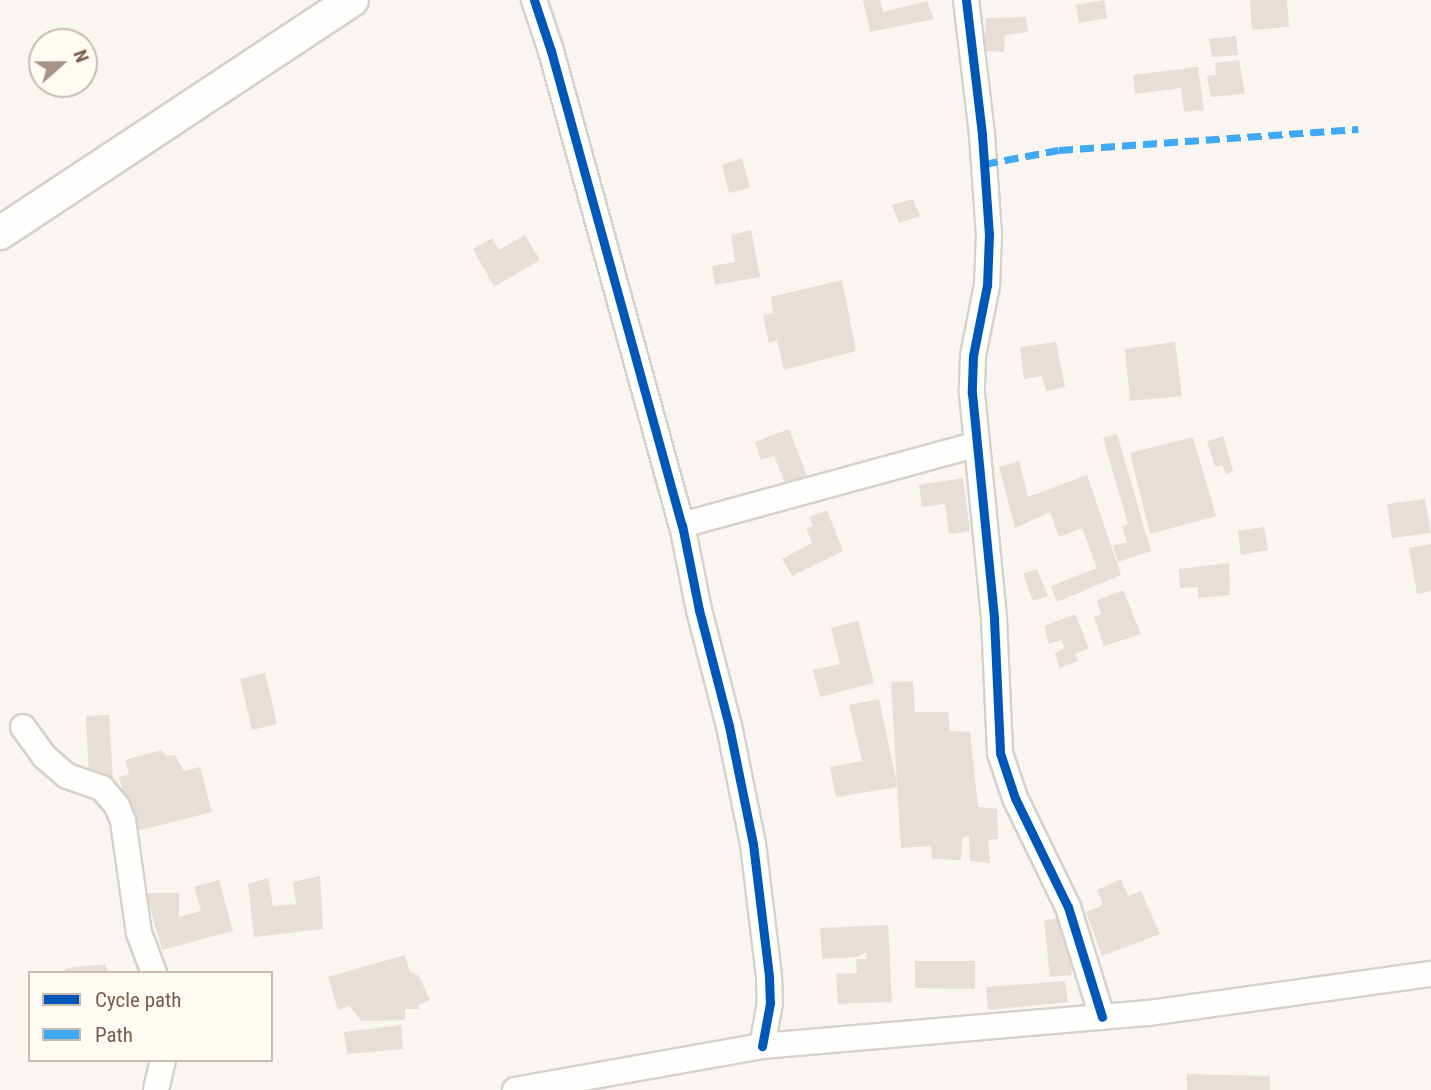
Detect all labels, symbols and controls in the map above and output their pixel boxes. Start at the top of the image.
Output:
north arrow [28,28,98,98]
text: N [68,46,94,66]
legend [28,971,273,1062]
text: Cycle path [95,988,181,1012]
text: Path [95,1023,133,1047]

